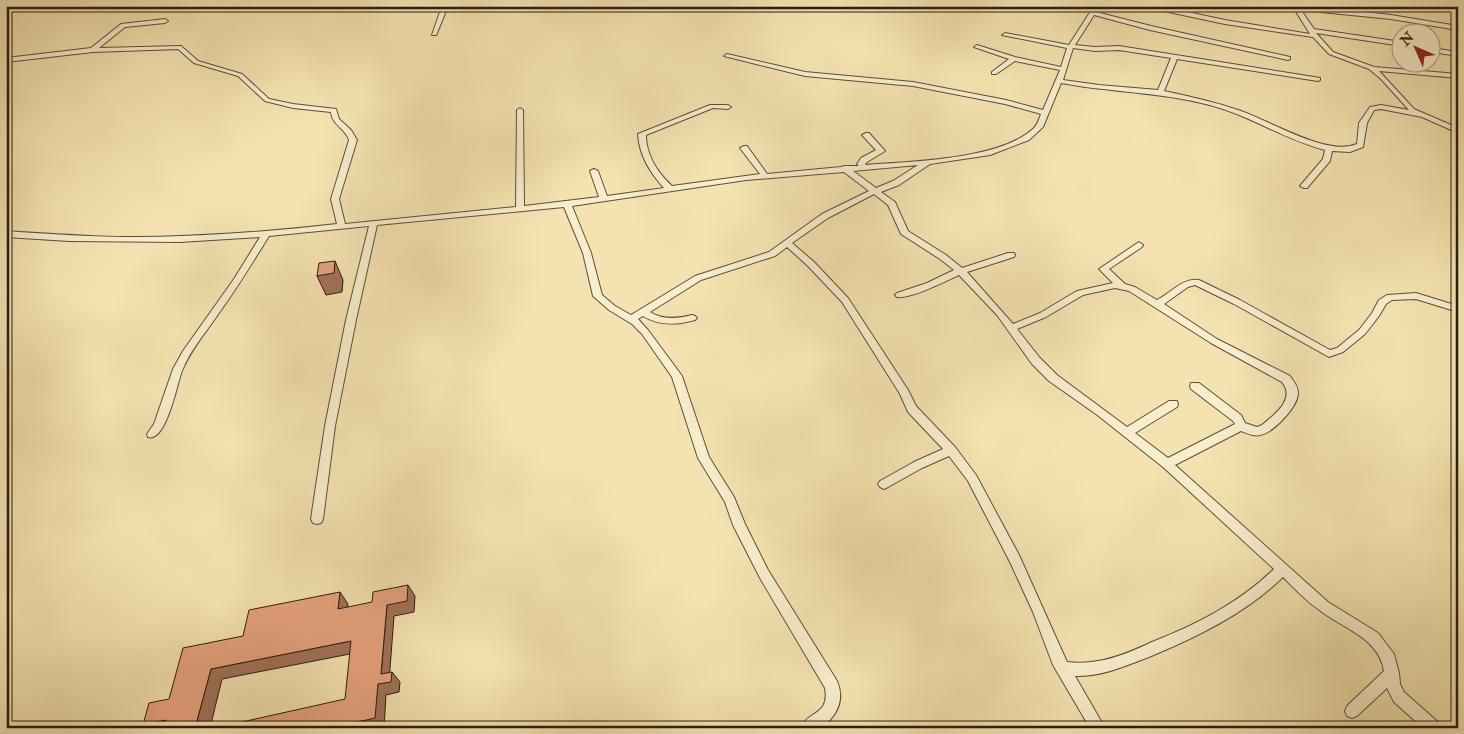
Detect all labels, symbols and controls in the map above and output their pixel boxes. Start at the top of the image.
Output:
north arrow [1392,22,1442,72]
text: N [1396,28,1418,50]

